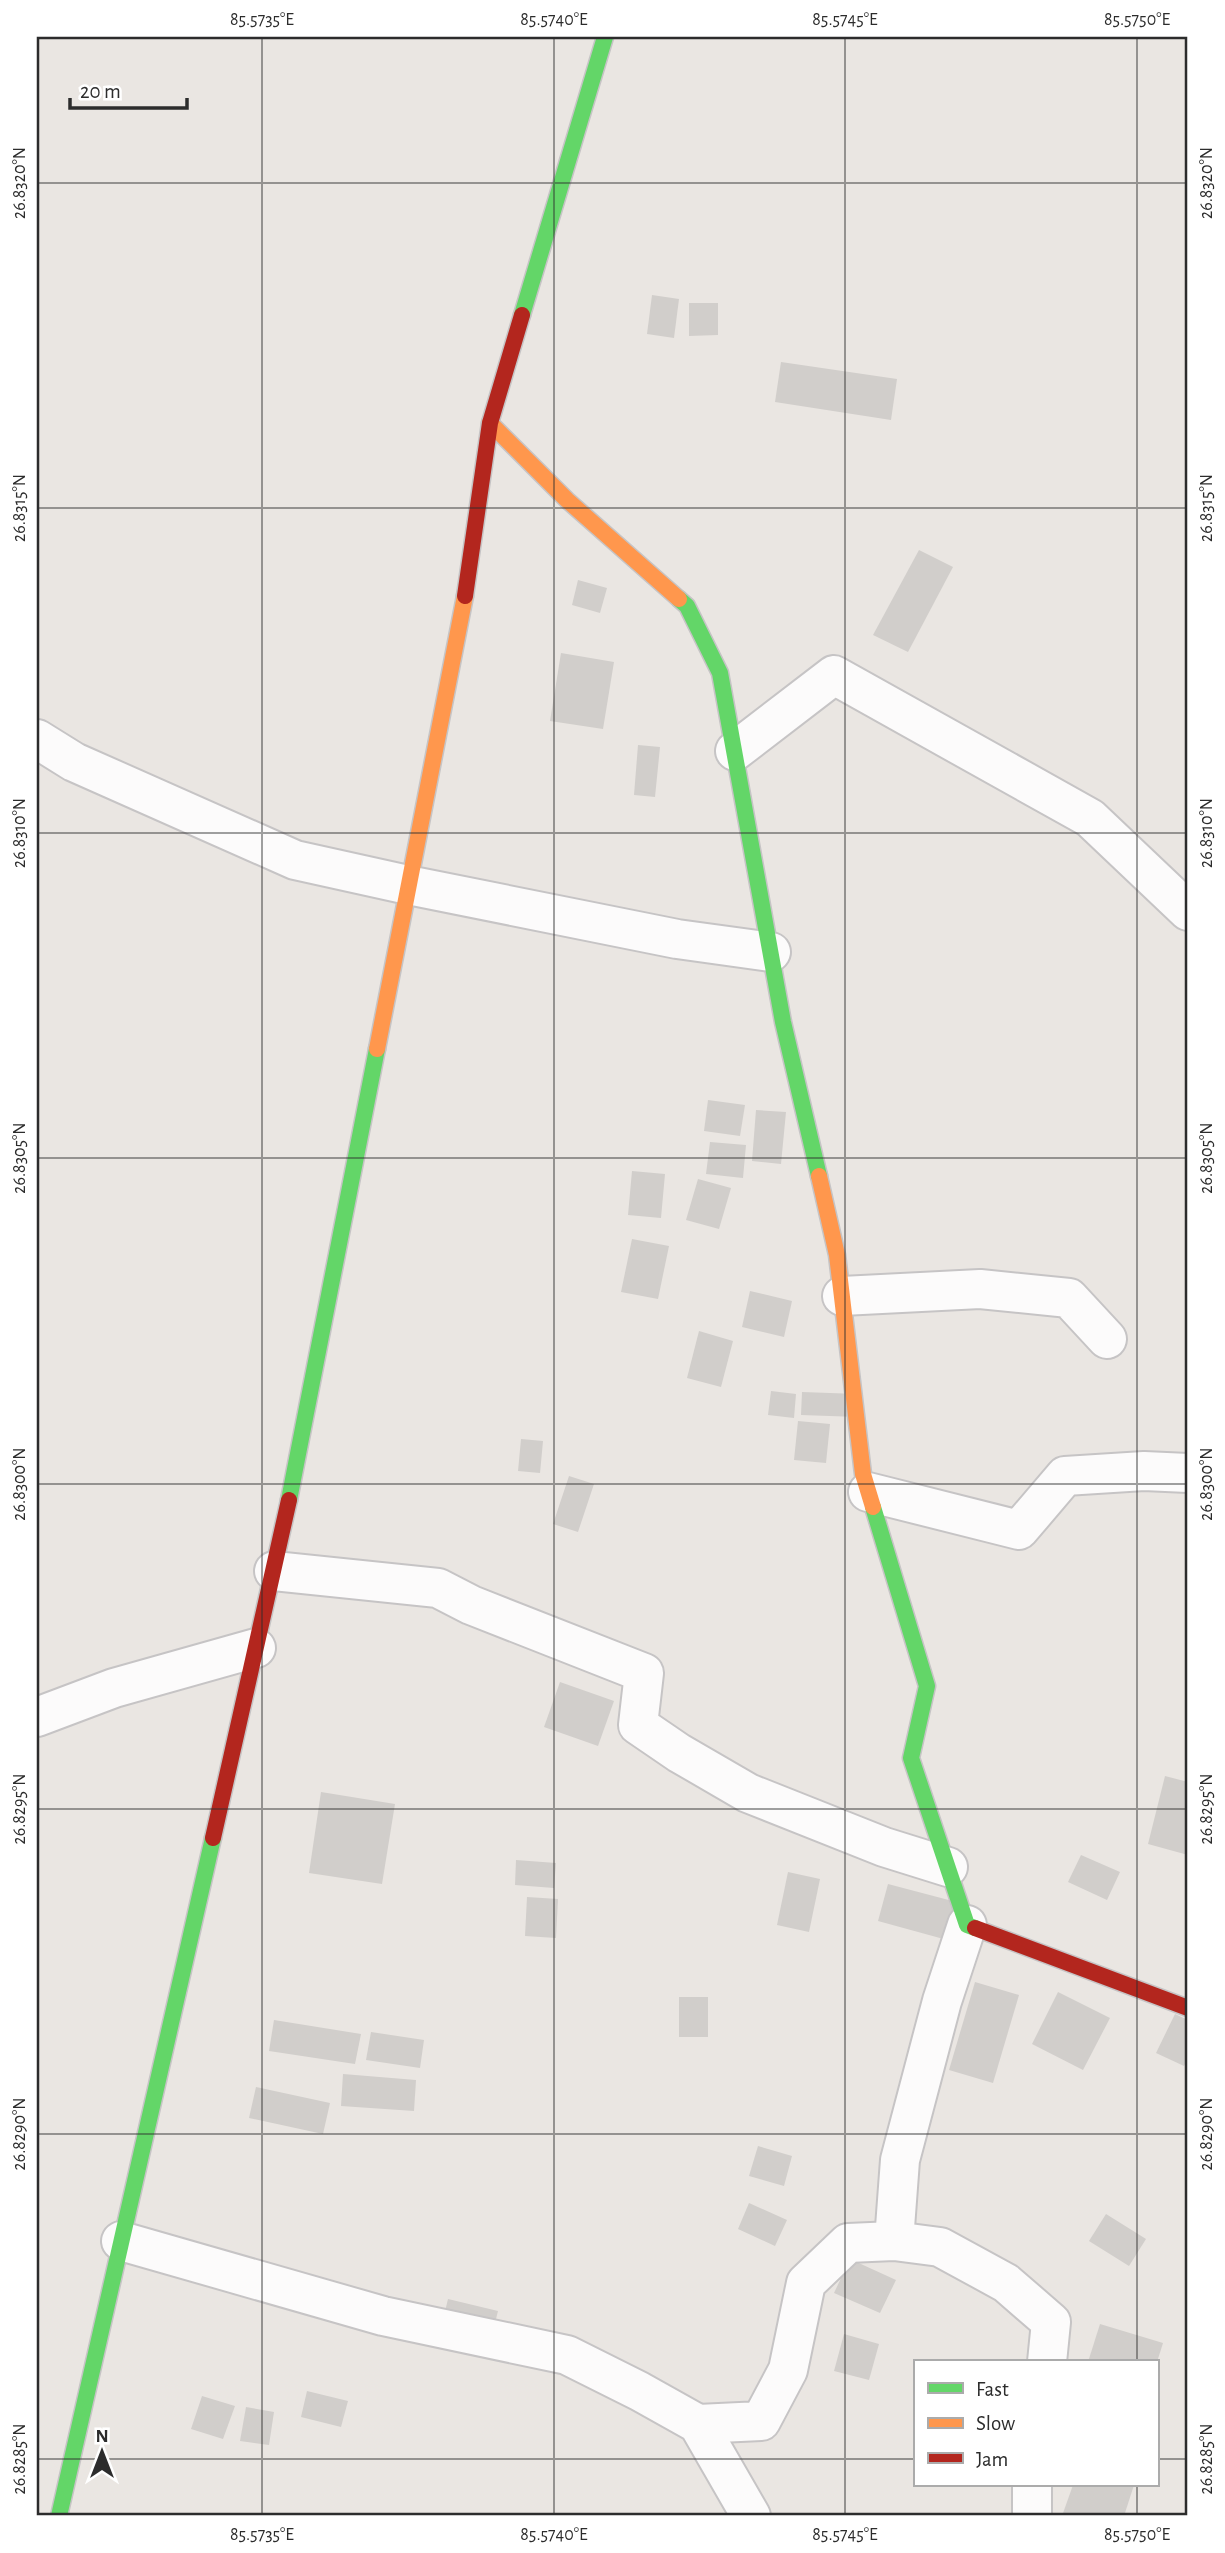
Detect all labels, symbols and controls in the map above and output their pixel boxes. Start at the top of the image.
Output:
text: 85.5735°E [230,11,294,29]
text: 85.5740°E [520,11,588,29]
text: 85.5745°E [812,11,878,29]
text: 85.5750°E [1104,11,1170,29]
scale bar [70,66,187,110]
text: 20 m [80,81,121,102]
text: 26.8320°N [11,147,29,219]
text: 26.8320°N [1198,147,1216,219]
text: 26.8315°N [11,474,29,542]
text: 26.8315°N [1198,474,1216,542]
text: 26.8310°N [11,798,29,868]
text: 26.8310°N [1198,798,1216,868]
text: 26.8305°N [11,1122,29,1194]
text: 26.8305°N [1198,1122,1216,1194]
text: 26.8300°N [11,1447,29,1521]
text: 26.8300°N [1198,1447,1216,1521]
text: 26.8295°N [11,1773,29,1845]
text: 26.8295°N [1198,1773,1216,1845]
text: 26.8290°N [11,2097,29,2171]
text: 26.8290°N [1198,2097,1216,2171]
legend [914,2360,1158,2486]
text: Fast [976,2379,1009,2400]
text: Slow [976,2413,1015,2434]
north arrow [66,2416,136,2486]
text: 26.8285°N [11,2423,29,2495]
text: 26.8285°N [1198,2423,1216,2495]
text: N [95,2427,109,2446]
text: Jam [976,2449,1008,2470]
text: 85.5735°E [230,2526,294,2544]
text: 85.5740°E [520,2526,588,2544]
text: 85.5745°E [812,2526,878,2544]
text: 85.5750°E [1104,2526,1170,2544]

